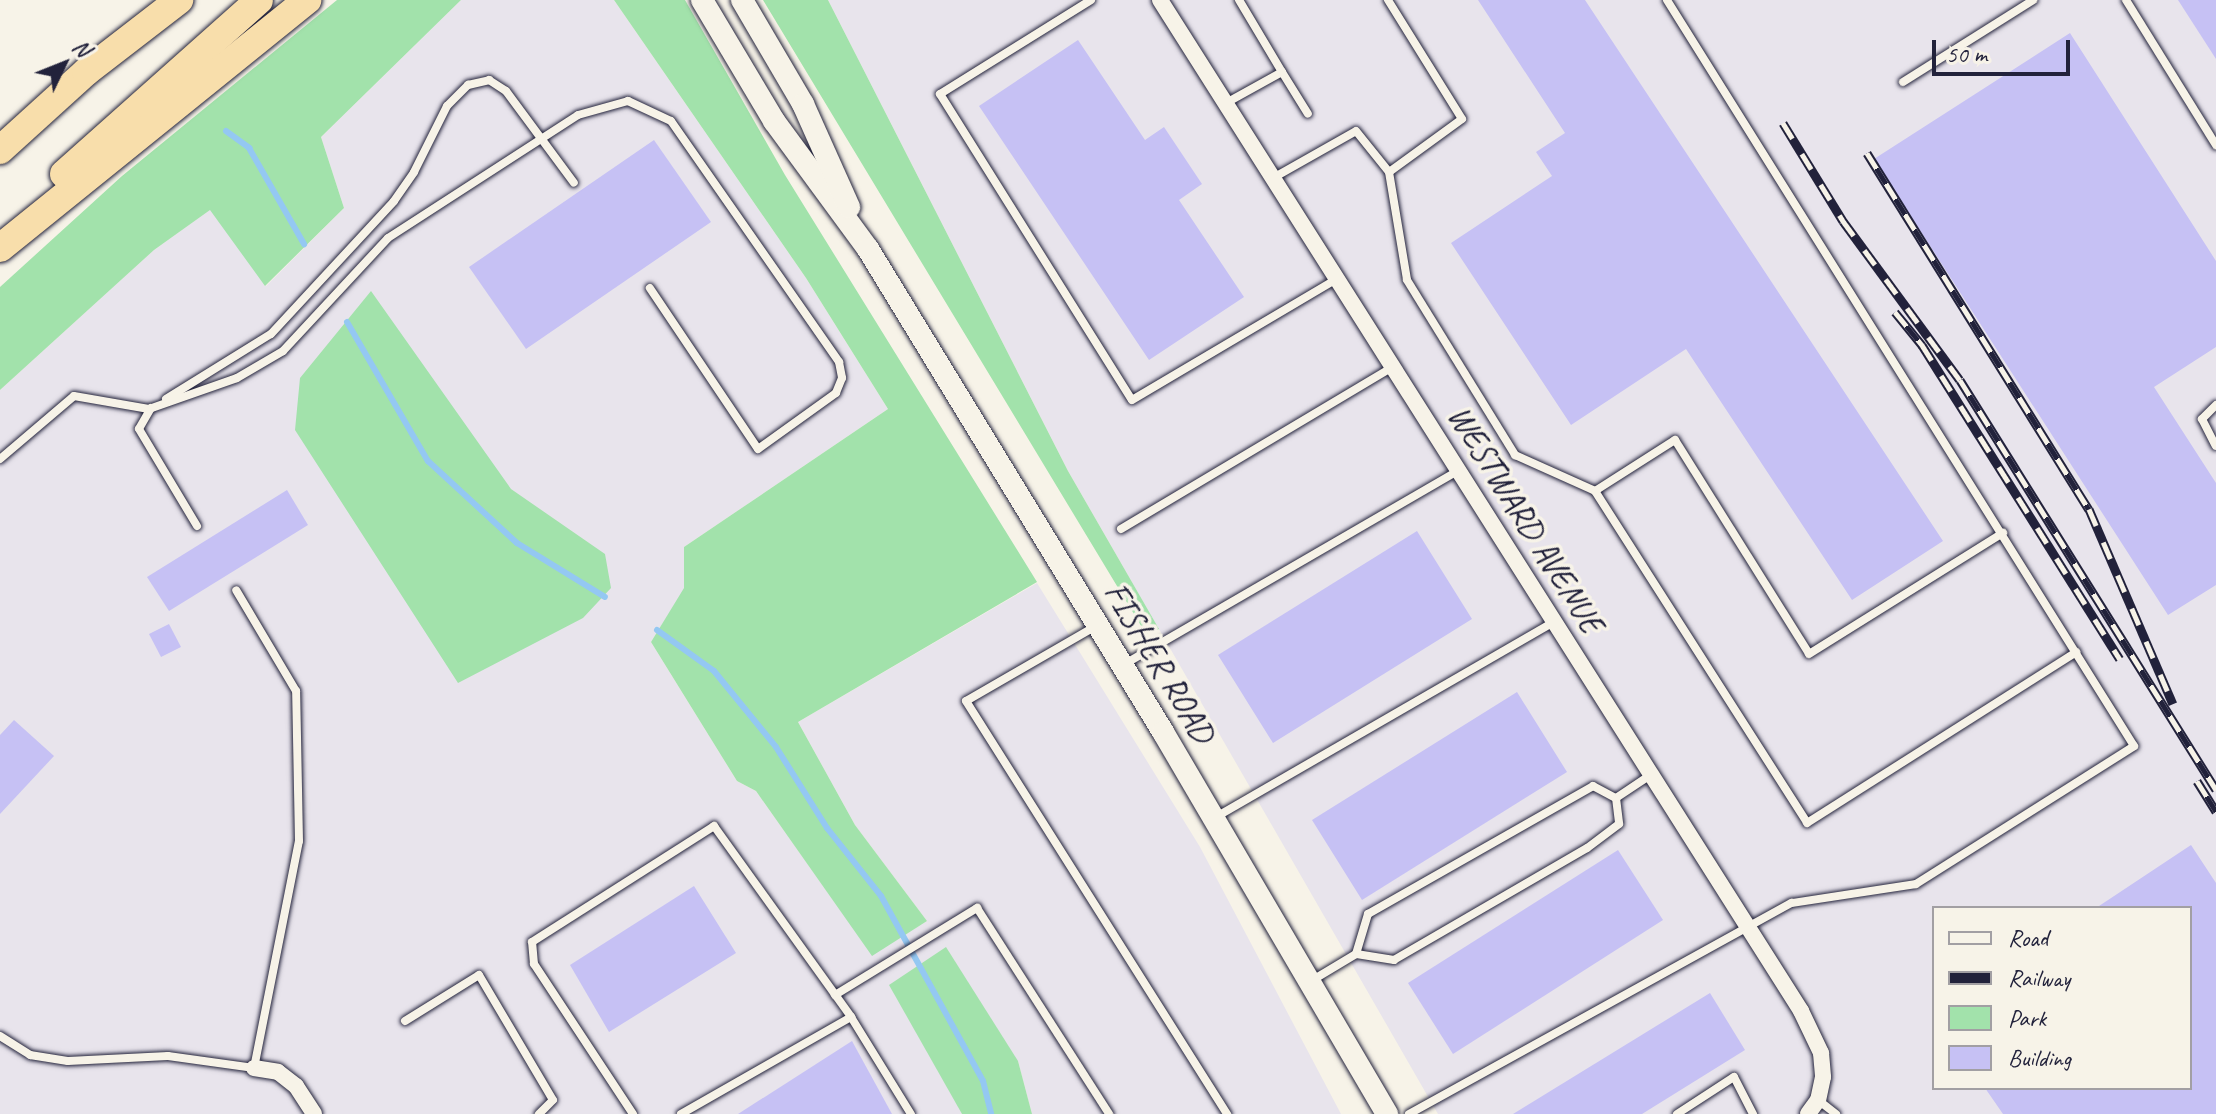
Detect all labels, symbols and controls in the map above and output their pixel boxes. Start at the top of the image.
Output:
north arrow [24,24,104,104]
scale bar [1936,24,2074,74]
text: N [67,33,96,62]
text: 50 m [1946,39,1987,69]
street label: WESTWARD AVENUE [1439,397,1613,641]
street label: FISHER ROAD [1096,574,1224,750]
legend [1932,906,2192,1090]
text: Road [2008,923,2048,953]
text: Railway [2008,963,2070,993]
text: Park [2008,1003,2046,1033]
text: Building [2008,1043,2071,1073]

